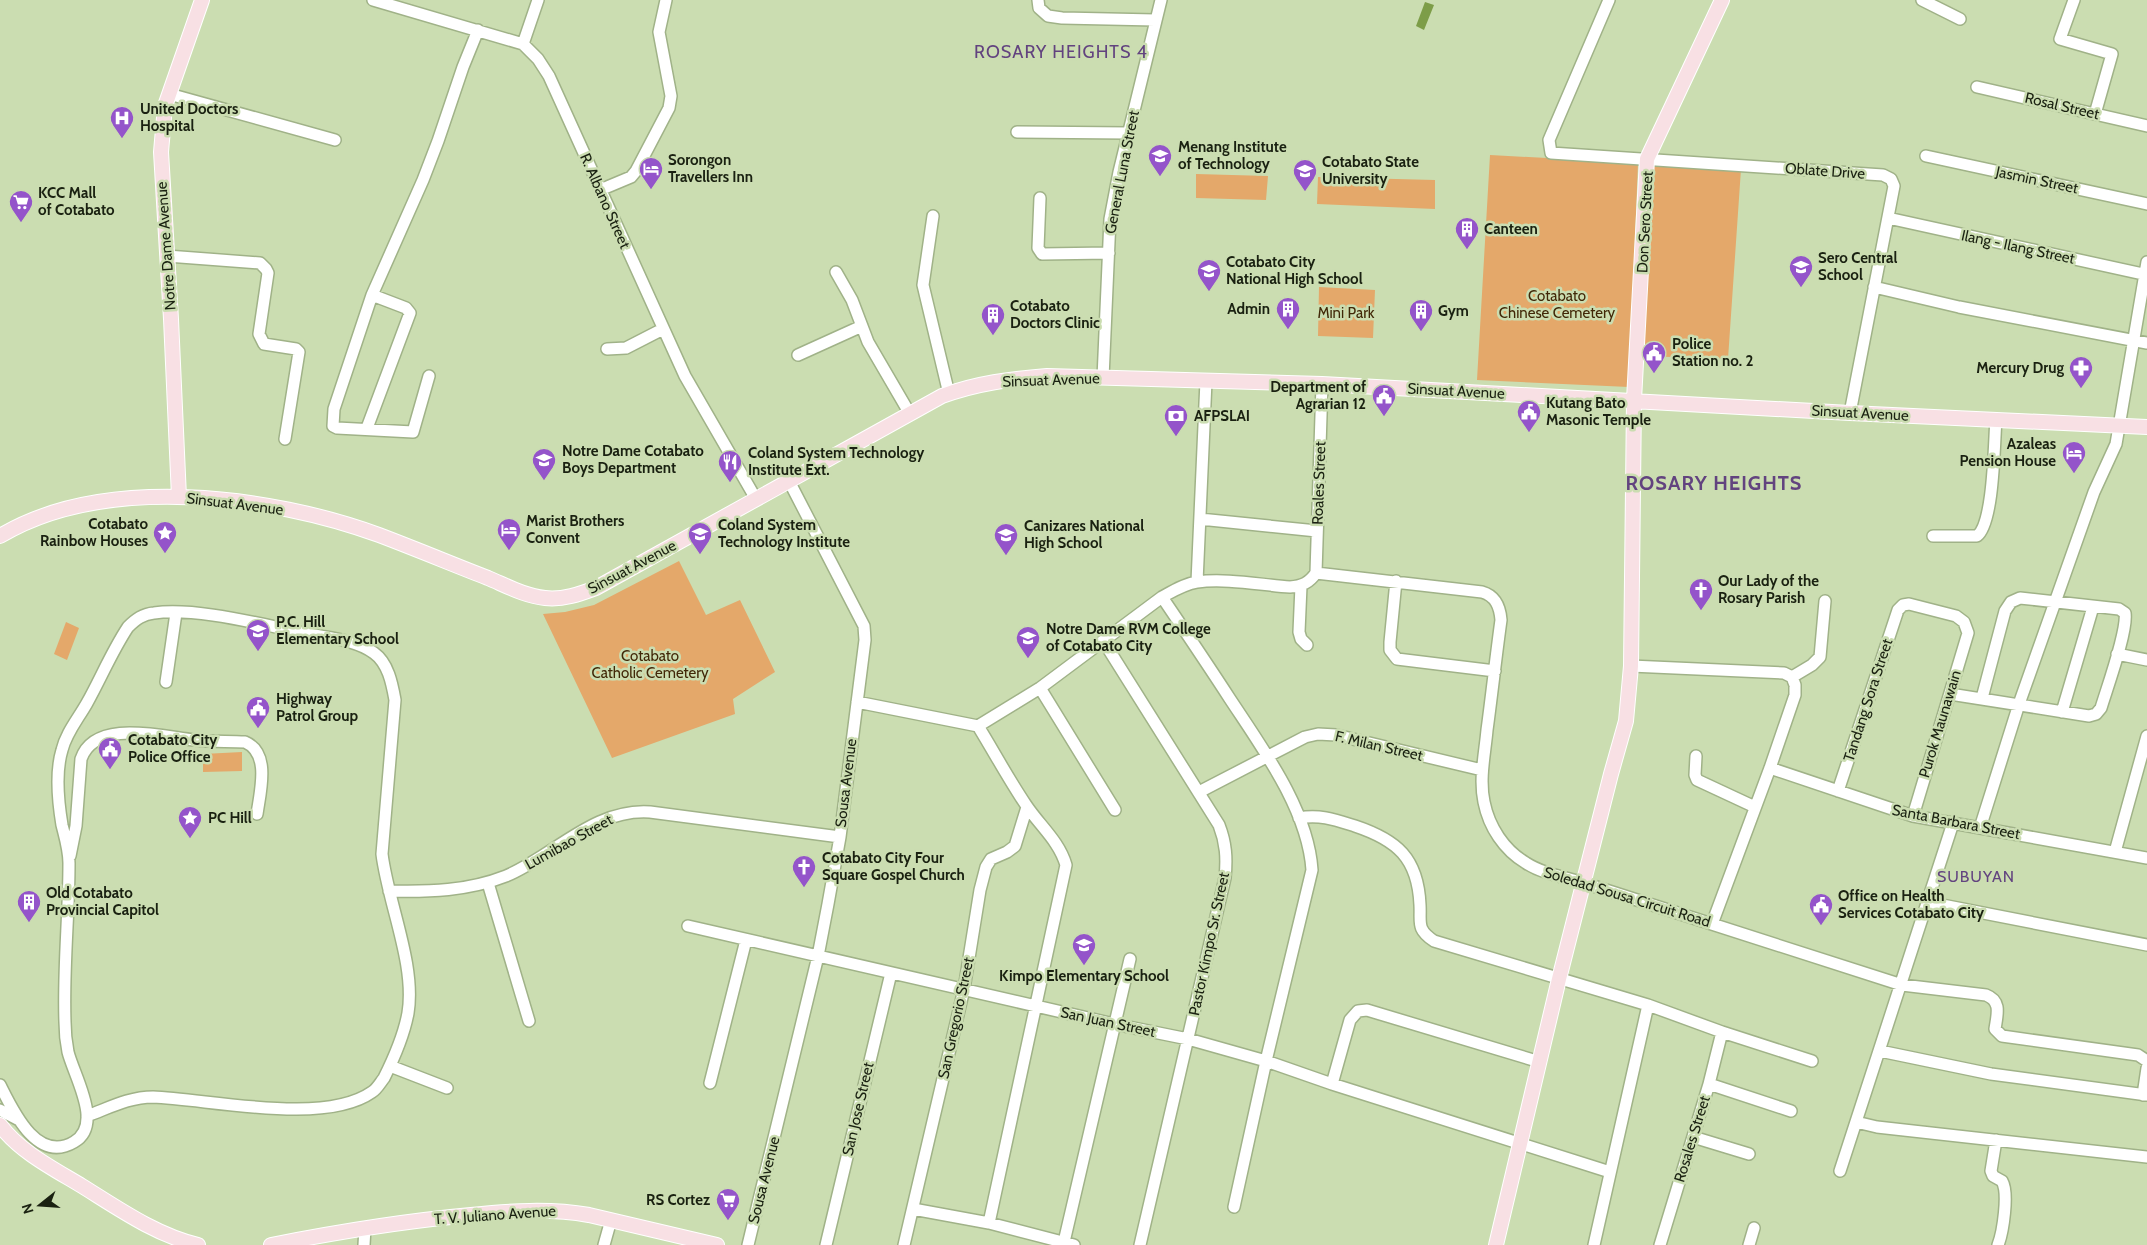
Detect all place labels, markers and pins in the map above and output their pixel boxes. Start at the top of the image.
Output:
place label: United Doctors Hospital [140,100,238,135]
hospital icon: United Doctors Hospital [109,105,135,139]
place label: Menang Institute of Technology [1178,138,1287,173]
school or university icon: Menang Institute of Technology [1147,143,1173,177]
place label: Sorongon Travellers Inn [668,151,753,186]
place label: Cotabato State University [1322,153,1419,188]
hotel icon: Sorongon Travellers Inn [638,156,664,190]
school or university icon: Cotabato State University [1292,158,1318,192]
place label: KCC Mall of Cotabato [38,184,115,219]
supermarket icon: KCC Mall of Cotabato [8,189,34,223]
building icon: Canteen [1454,216,1480,250]
place label: Canteen [1484,220,1538,238]
place label: Sero Central School [1818,249,1898,284]
place label: Cotabato City National High School [1226,253,1363,288]
school or university icon: Sero Central School [1788,254,1814,288]
school or university icon: Cotabato City National High School [1196,258,1222,292]
building icon: Admin [1275,296,1301,330]
place label: Cotabato Doctors Clinic [1010,297,1100,332]
building icon: Gym [1408,298,1434,332]
place label: Admin [1227,300,1270,318]
building icon: Cotabato Doctors Clinic [980,302,1006,336]
place label: Gym [1438,302,1469,320]
place label: Police Station no. 2 [1672,335,1754,370]
public building icon: Police Station no. 2 [1641,340,1667,374]
pharmacy icon: Mercury Drug [2068,355,2094,389]
place label: Mercury Drug [1976,359,2064,377]
place label: Department of Agrarian 12 [1270,378,1366,413]
public building icon: Department of Agrarian 12 [1371,383,1397,417]
place label: Kutang Bato Masonic Temple [1546,394,1651,429]
public building icon: Kutang Bato Masonic Temple [1516,399,1542,433]
bank icon: AFPSLAI [1163,403,1189,437]
place label: AFPSLAI [1194,407,1250,425]
place label: Azaleas Pension House [1959,435,2056,470]
hotel icon: Azaleas Pension House [2061,440,2087,474]
place label: Notre Dame Cotabato Boys Department [562,442,704,477]
place label: Coland System Technology Institute Ext. [748,444,925,479]
school or university icon: Notre Dame Cotabato Boys Department [531,447,557,481]
restaurant icon: Coland System Technology Institute Ext. [717,449,743,483]
place label: Marist Brothers Convent [526,512,624,547]
place label: Cotabato Rainbow Houses [40,515,148,550]
place label: Coland System Technology Institute [718,516,850,551]
hotel icon: Marist Brothers Convent [496,517,522,551]
place label: Canizares National High School [1024,517,1144,552]
place icon: Cotabato Rainbow Houses [152,520,178,554]
school or university icon: Coland System Technology Institute [687,521,713,555]
school or university icon: Canizares National High School [993,522,1019,556]
place label: Our Lady of the Rosary Parish [1718,572,1819,607]
church icon: Our Lady of the Rosary Parish [1688,577,1714,611]
place label: P.C. Hill Elementary School [276,613,399,648]
school or university icon: P.C. Hill Elementary School [245,618,271,652]
place label: Notre Dame RVM College of Cotabato City [1046,620,1211,655]
school or university icon: Notre Dame RVM College of Cotabato City [1015,625,1041,659]
place label: Highway Patrol Group [276,690,358,725]
public building icon: Highway Patrol Group [245,695,271,729]
place label: Cotabato City Police Office [128,731,218,766]
public building icon: Cotabato City Police Office [97,736,123,770]
place icon: PC Hill [177,805,203,839]
place label: PC Hill [208,809,252,827]
place label: Cotabato City Four Square Gospel Church [822,849,965,884]
church icon: Cotabato City Four Square Gospel Church [791,854,817,888]
place label: Old Cotabato Provincial Capitol [46,884,159,919]
place label: Office on Health Services Cotabato City [1838,887,1985,922]
building icon: Old Cotabato Provincial Capitol [16,889,42,923]
public building icon: Office on Health Services Cotabato City [1808,892,1834,926]
school or university icon: Kimpo Elementary School [1071,932,1097,966]
place label: Kimpo Elementary School [999,967,1169,985]
supermarket icon: RS Cortez [715,1187,741,1221]
place label: RS Cortez [646,1191,710,1209]

